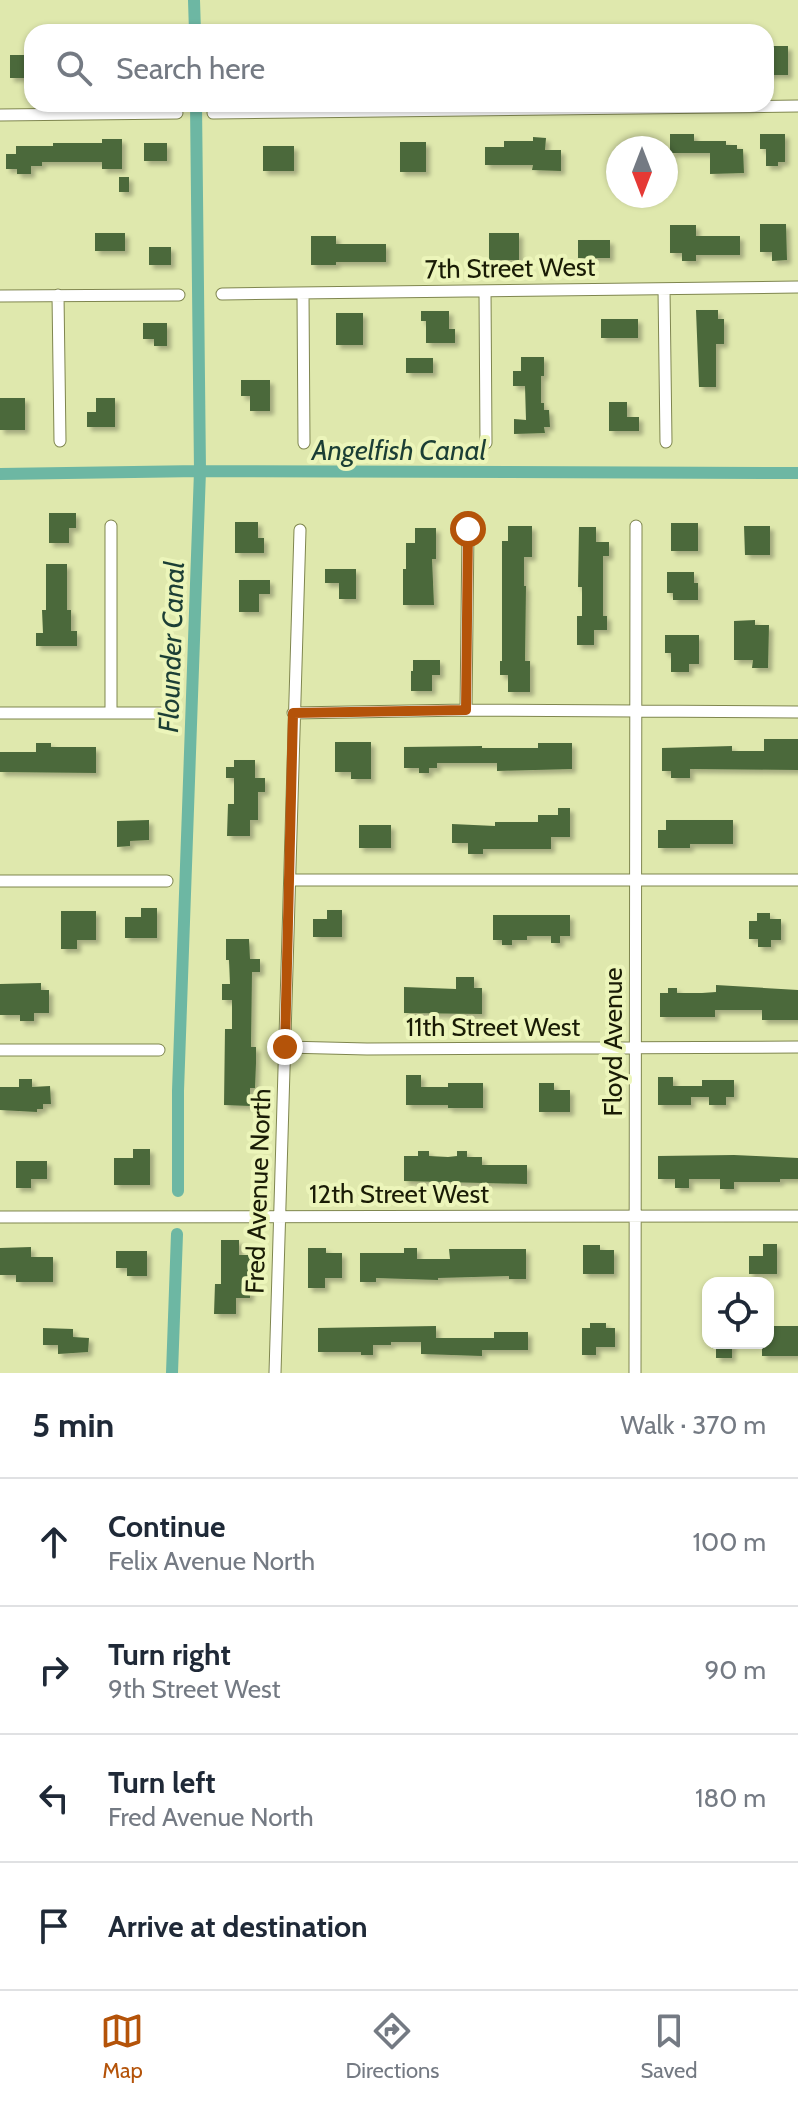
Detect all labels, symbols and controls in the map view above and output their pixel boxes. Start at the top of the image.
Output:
search box [24,24,774,112]
icon: search [52,46,96,90]
text: Search here [116,50,265,87]
north arrow [606,136,678,208]
street label: 7th Street West [424,251,596,285]
water label: Angelfish Canal [310,433,487,467]
route start [450,511,486,547]
water label: Flounder Canal [151,560,191,733]
street label: Floyd Avenue [597,967,629,1117]
street label: 11th Street West [406,1011,581,1043]
route end [267,1029,303,1065]
street label: Fred Avenue North [238,1088,278,1294]
street label: 12th Street West [309,1178,489,1210]
map controls [702,1277,774,1349]
button: locate [702,1277,774,1349]
text: 5 min [32,1404,114,1446]
text: Walk · 370 m [621,1409,766,1441]
text: Continue [108,1508,225,1545]
icon: ahead [32,1520,76,1564]
text: 100 m [693,1526,766,1558]
text: Felix Avenue North [108,1545,315,1577]
text: Turn right [108,1636,231,1673]
icon: right [32,1648,76,1692]
text: 90 m [704,1654,766,1686]
text: 9th Street West [108,1673,281,1705]
text: Turn left [108,1764,216,1801]
icon: left [32,1776,76,1820]
text: 180 m [695,1782,766,1814]
text: Fred Avenue North [108,1801,314,1833]
icon: arrive [32,1904,76,1948]
text: Arrive at destination [108,1908,368,1945]
tab: Map [100,2009,144,2084]
tab: Directions [345,2009,439,2084]
tab: Saved [640,2009,698,2084]

